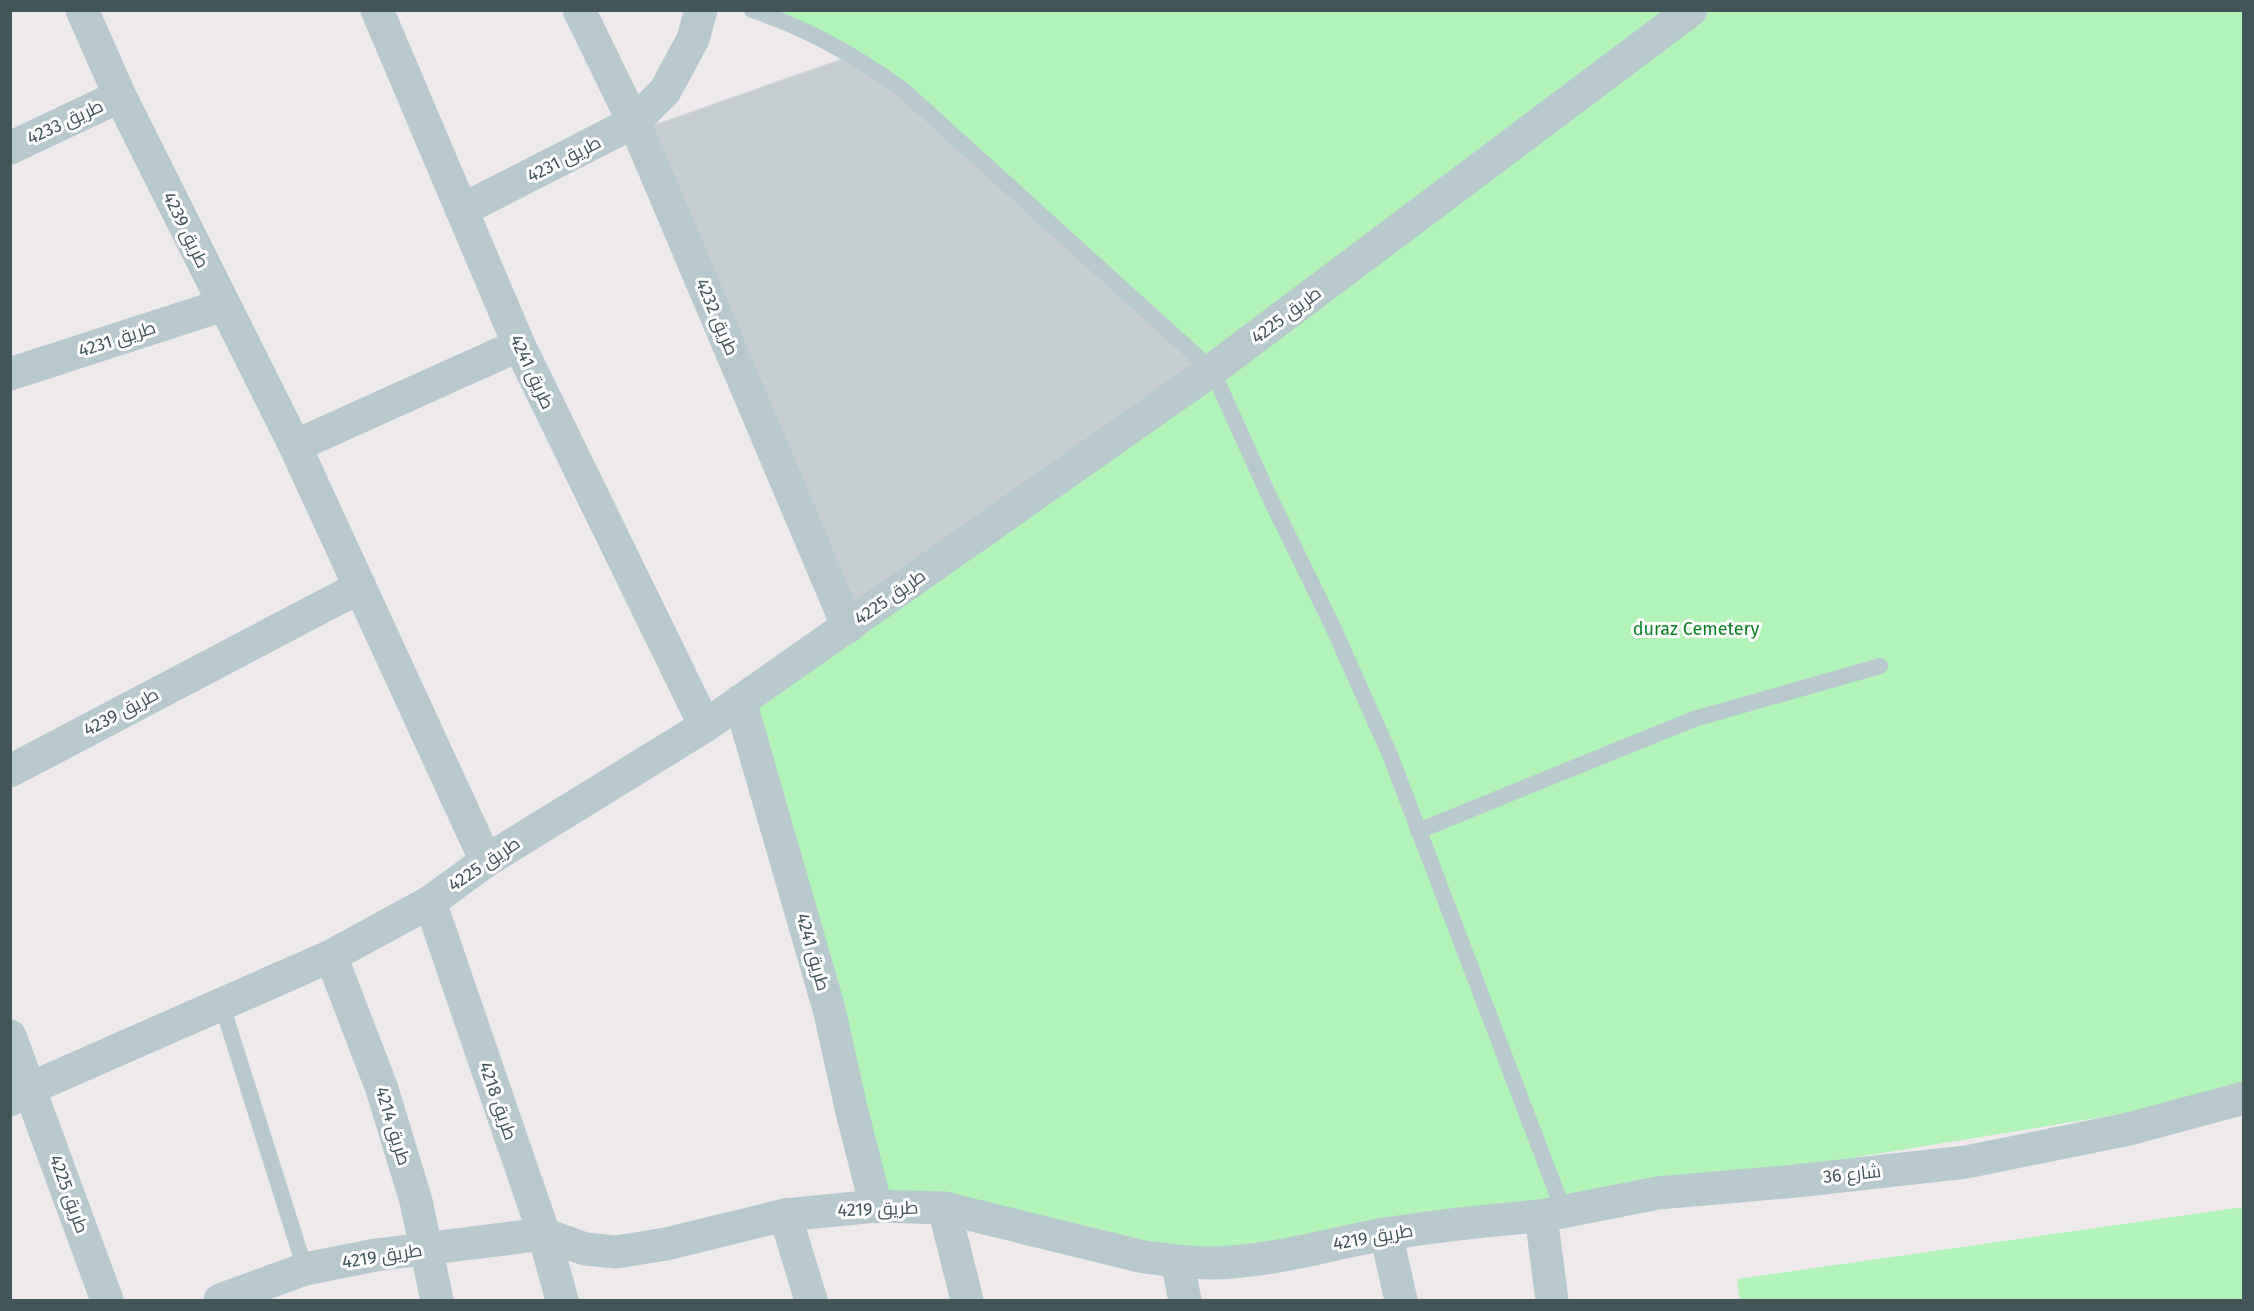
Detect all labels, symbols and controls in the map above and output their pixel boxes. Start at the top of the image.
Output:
street label: طريق 4233 [23,95,107,150]
street label: طريق 4231 [523,131,605,188]
street label: طريق 4239 [157,188,214,272]
street label: طريق 4232 [690,275,743,359]
street label: طريق 4225 [1247,282,1326,349]
street label: طريق 4231 [75,316,159,363]
street label: طريق 4241 [504,331,559,413]
street label: طريق 4225 [850,564,930,630]
park label: duraz Cemetery [1633,618,1759,640]
street label: طريق 4239 [80,683,163,742]
street label: طريق 4225 [444,832,525,897]
street label: طريق 4241 [790,911,835,994]
street label: طريق 4218 [473,1059,522,1143]
street label: طريق 4214 [370,1084,415,1168]
street label: طريق 4225 [44,1152,93,1237]
street label: شارع 36 [1822,1160,1882,1189]
street label: طريق 4219 [837,1197,919,1222]
street label: طريق 4219 [1331,1219,1415,1256]
street label: طريق 4219 [340,1239,424,1274]

